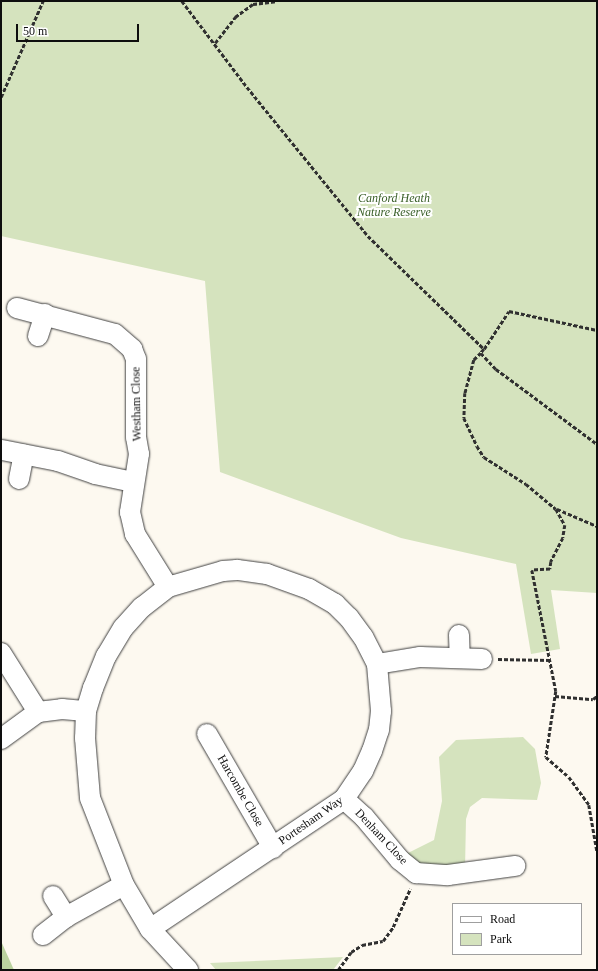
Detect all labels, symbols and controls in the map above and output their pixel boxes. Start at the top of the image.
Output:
scale bar [18,16,141,42]
text: 50 m [23,24,47,38]
park label: Canford Heath Nature Reserve [357,192,431,220]
street label: Westham Close [129,367,145,441]
street label: Harcombe Close [214,753,266,829]
street label: Portesham Way [276,793,346,849]
street label: Denham Close [352,806,410,868]
legend [452,903,582,955]
text: Road [490,912,515,926]
text: Park [490,932,512,946]

